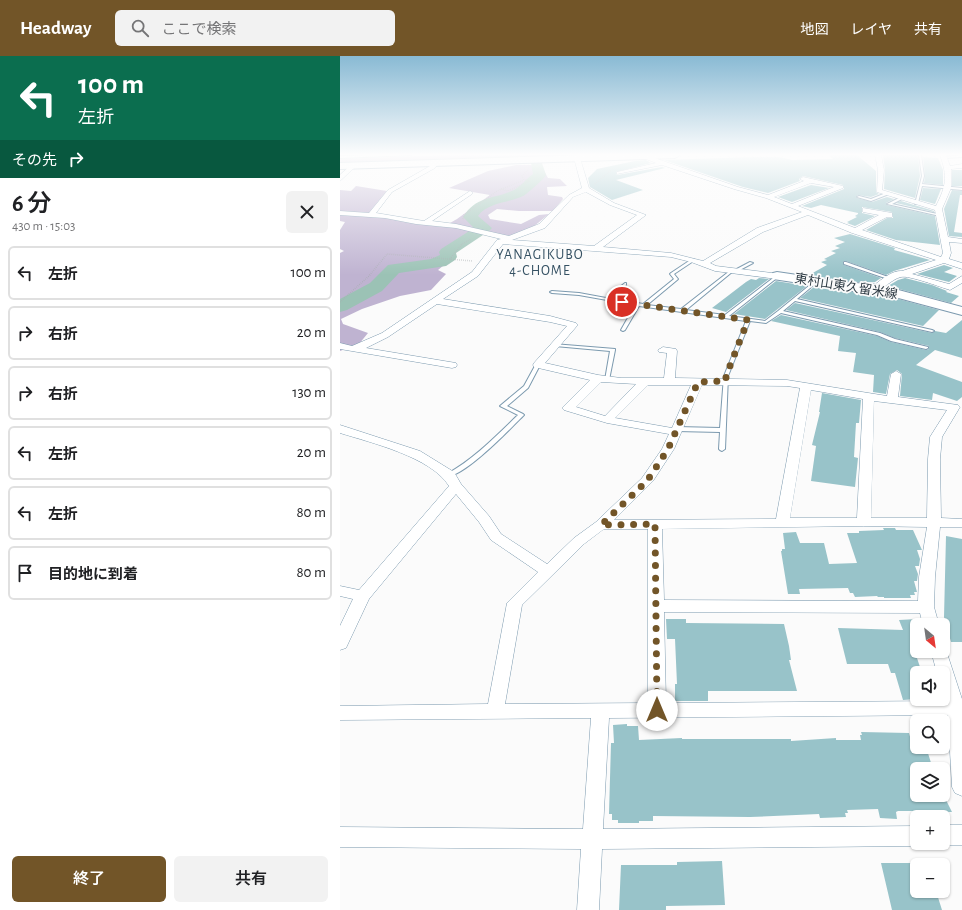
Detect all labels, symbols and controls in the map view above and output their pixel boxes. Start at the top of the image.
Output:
search box [115,10,395,46]
icon: search [129,17,151,39]
text: Headway [20,19,91,38]
text: ここで検索 [161,22,236,37]
text: 地図 [800,23,828,37]
text: レイヤ [850,23,892,37]
text: 共有 [914,23,942,37]
text: 100 m [78,71,144,99]
icon: left [12,72,64,124]
text: 左折 [78,109,114,127]
icon: right [65,148,87,170]
text: その先 [12,153,57,168]
button: close [286,191,328,233]
text: 6 分 [12,192,51,216]
text: 430 m · 15:03 [12,220,75,233]
district label: YANAGIKUBO 4-CHOME [496,248,584,278]
icon: left [14,262,36,284]
text: 100 m [291,265,326,280]
text: 左折 [48,267,78,282]
street label: 東村山東久留米線 [794,270,899,302]
pin [605,285,639,319]
icon: arrive [611,291,633,313]
icon: right [14,322,36,344]
text: 20 m [297,325,326,340]
text: 右折 [48,327,78,342]
icon: right [14,382,36,404]
text: 130 m [292,385,326,400]
text: 右折 [48,387,78,402]
icon: left [14,442,36,464]
text: 20 m [297,445,326,460]
text: 左折 [48,447,78,462]
icon: left [14,502,36,524]
text: 80 m [296,505,326,520]
text: 左折 [48,507,78,522]
icon: arrive [14,562,36,584]
text: 80 m [296,565,326,580]
text: 目的地に到着 [48,567,138,582]
north arrow [910,618,950,658]
map controls [910,618,950,898]
button: sound [910,666,950,706]
position arrow [636,689,678,731]
button: search [910,714,950,754]
button: layers [910,762,950,802]
button: + [910,810,950,850]
button: 終了 [12,856,166,902]
button: 共有 [174,856,328,902]
button: − [910,858,950,898]

